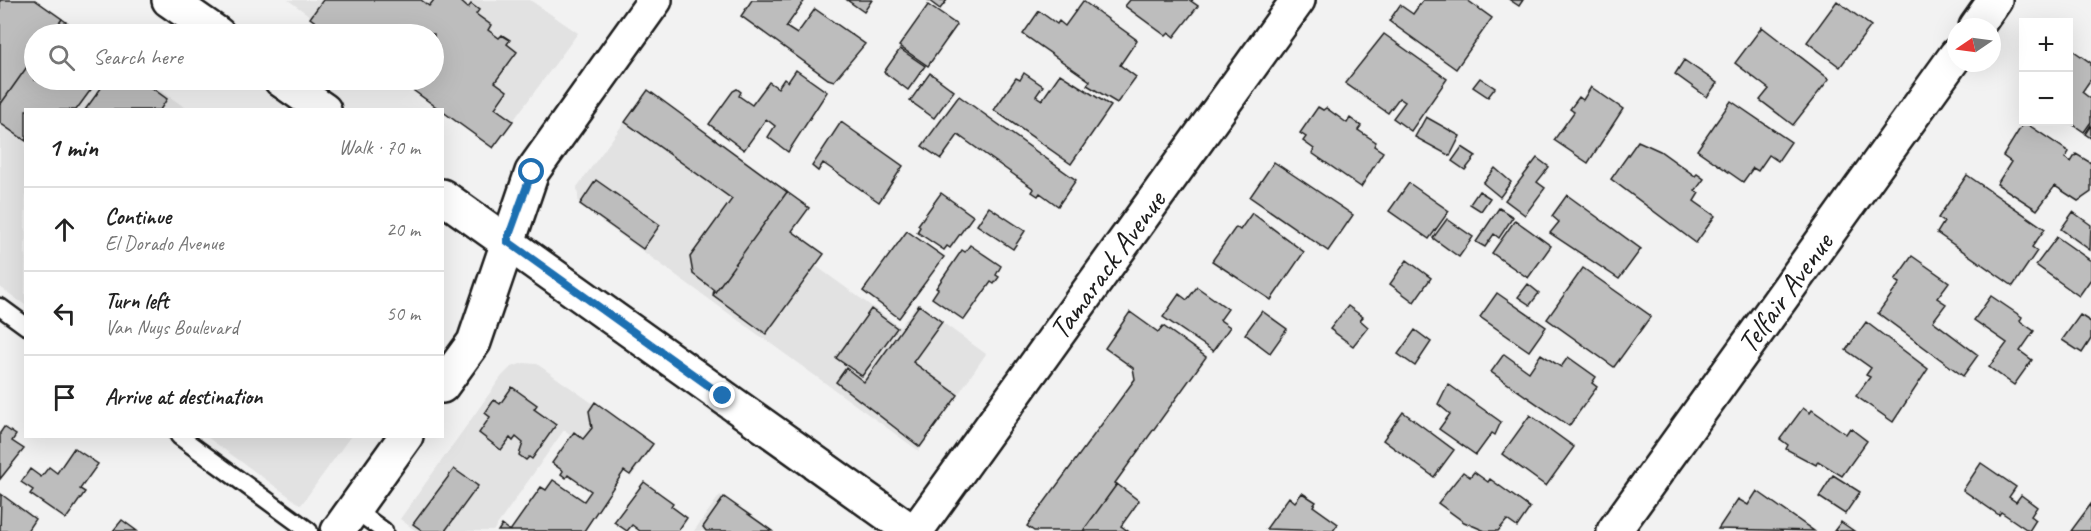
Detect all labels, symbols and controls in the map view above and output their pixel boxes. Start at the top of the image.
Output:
north arrow [1947,18,2001,72]
map controls [2019,18,2073,126]
button: + [2019,18,2073,72]
search box [24,24,444,90]
icon: search [45,41,78,74]
text: Search here [93,43,183,71]
button: − [2019,72,2073,126]
text: 1 min [48,131,98,164]
text: Walk · 70 m [339,135,420,160]
route start [518,158,544,184]
street label: Tamarack Avenue [1040,181,1175,347]
text: Continue [105,203,171,231]
icon: ahead [48,213,81,246]
text: 20 m [386,217,420,242]
street label: Telfair Avenue [1729,224,1843,361]
text: El Dorado Avenue [105,231,224,256]
text: Turn left [105,287,169,315]
icon: left [48,297,81,330]
text: 50 m [386,301,420,326]
text: Van Nuys Boulevard [105,315,238,340]
icon: arrive [48,381,81,414]
route end [709,382,735,408]
text: Arrive at destination [105,383,262,411]

